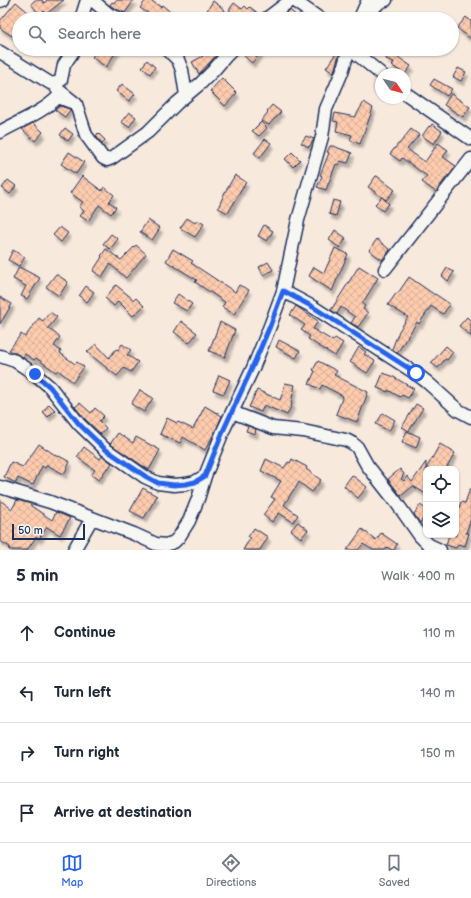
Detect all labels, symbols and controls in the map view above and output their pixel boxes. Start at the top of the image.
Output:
search box [12,12,459,56]
icon: search [26,23,48,45]
text: Search here [58,25,141,44]
north arrow [375,68,411,104]
route start [407,364,425,382]
route end [26,365,44,383]
map controls [423,466,459,538]
button: locate [423,466,459,502]
button: layers [423,502,459,538]
scale bar [12,522,85,541]
text: 50 m [18,524,43,537]
text: 5 min [16,566,59,586]
text: Walk · 400 m [381,568,455,584]
icon: ahead [16,622,38,644]
text: Continue [54,623,116,642]
text: 110 m [423,625,455,641]
icon: left [16,682,38,704]
text: Turn left [54,683,111,702]
text: 140 m [420,685,455,701]
icon: right [16,742,38,764]
text: Turn right [54,743,119,762]
text: 150 m [421,745,455,761]
icon: arrive [16,802,38,824]
text: Arrive at destination [54,803,192,822]
tab: Map [61,852,83,889]
tab: Directions [206,852,256,889]
tab: Saved [379,852,410,889]

